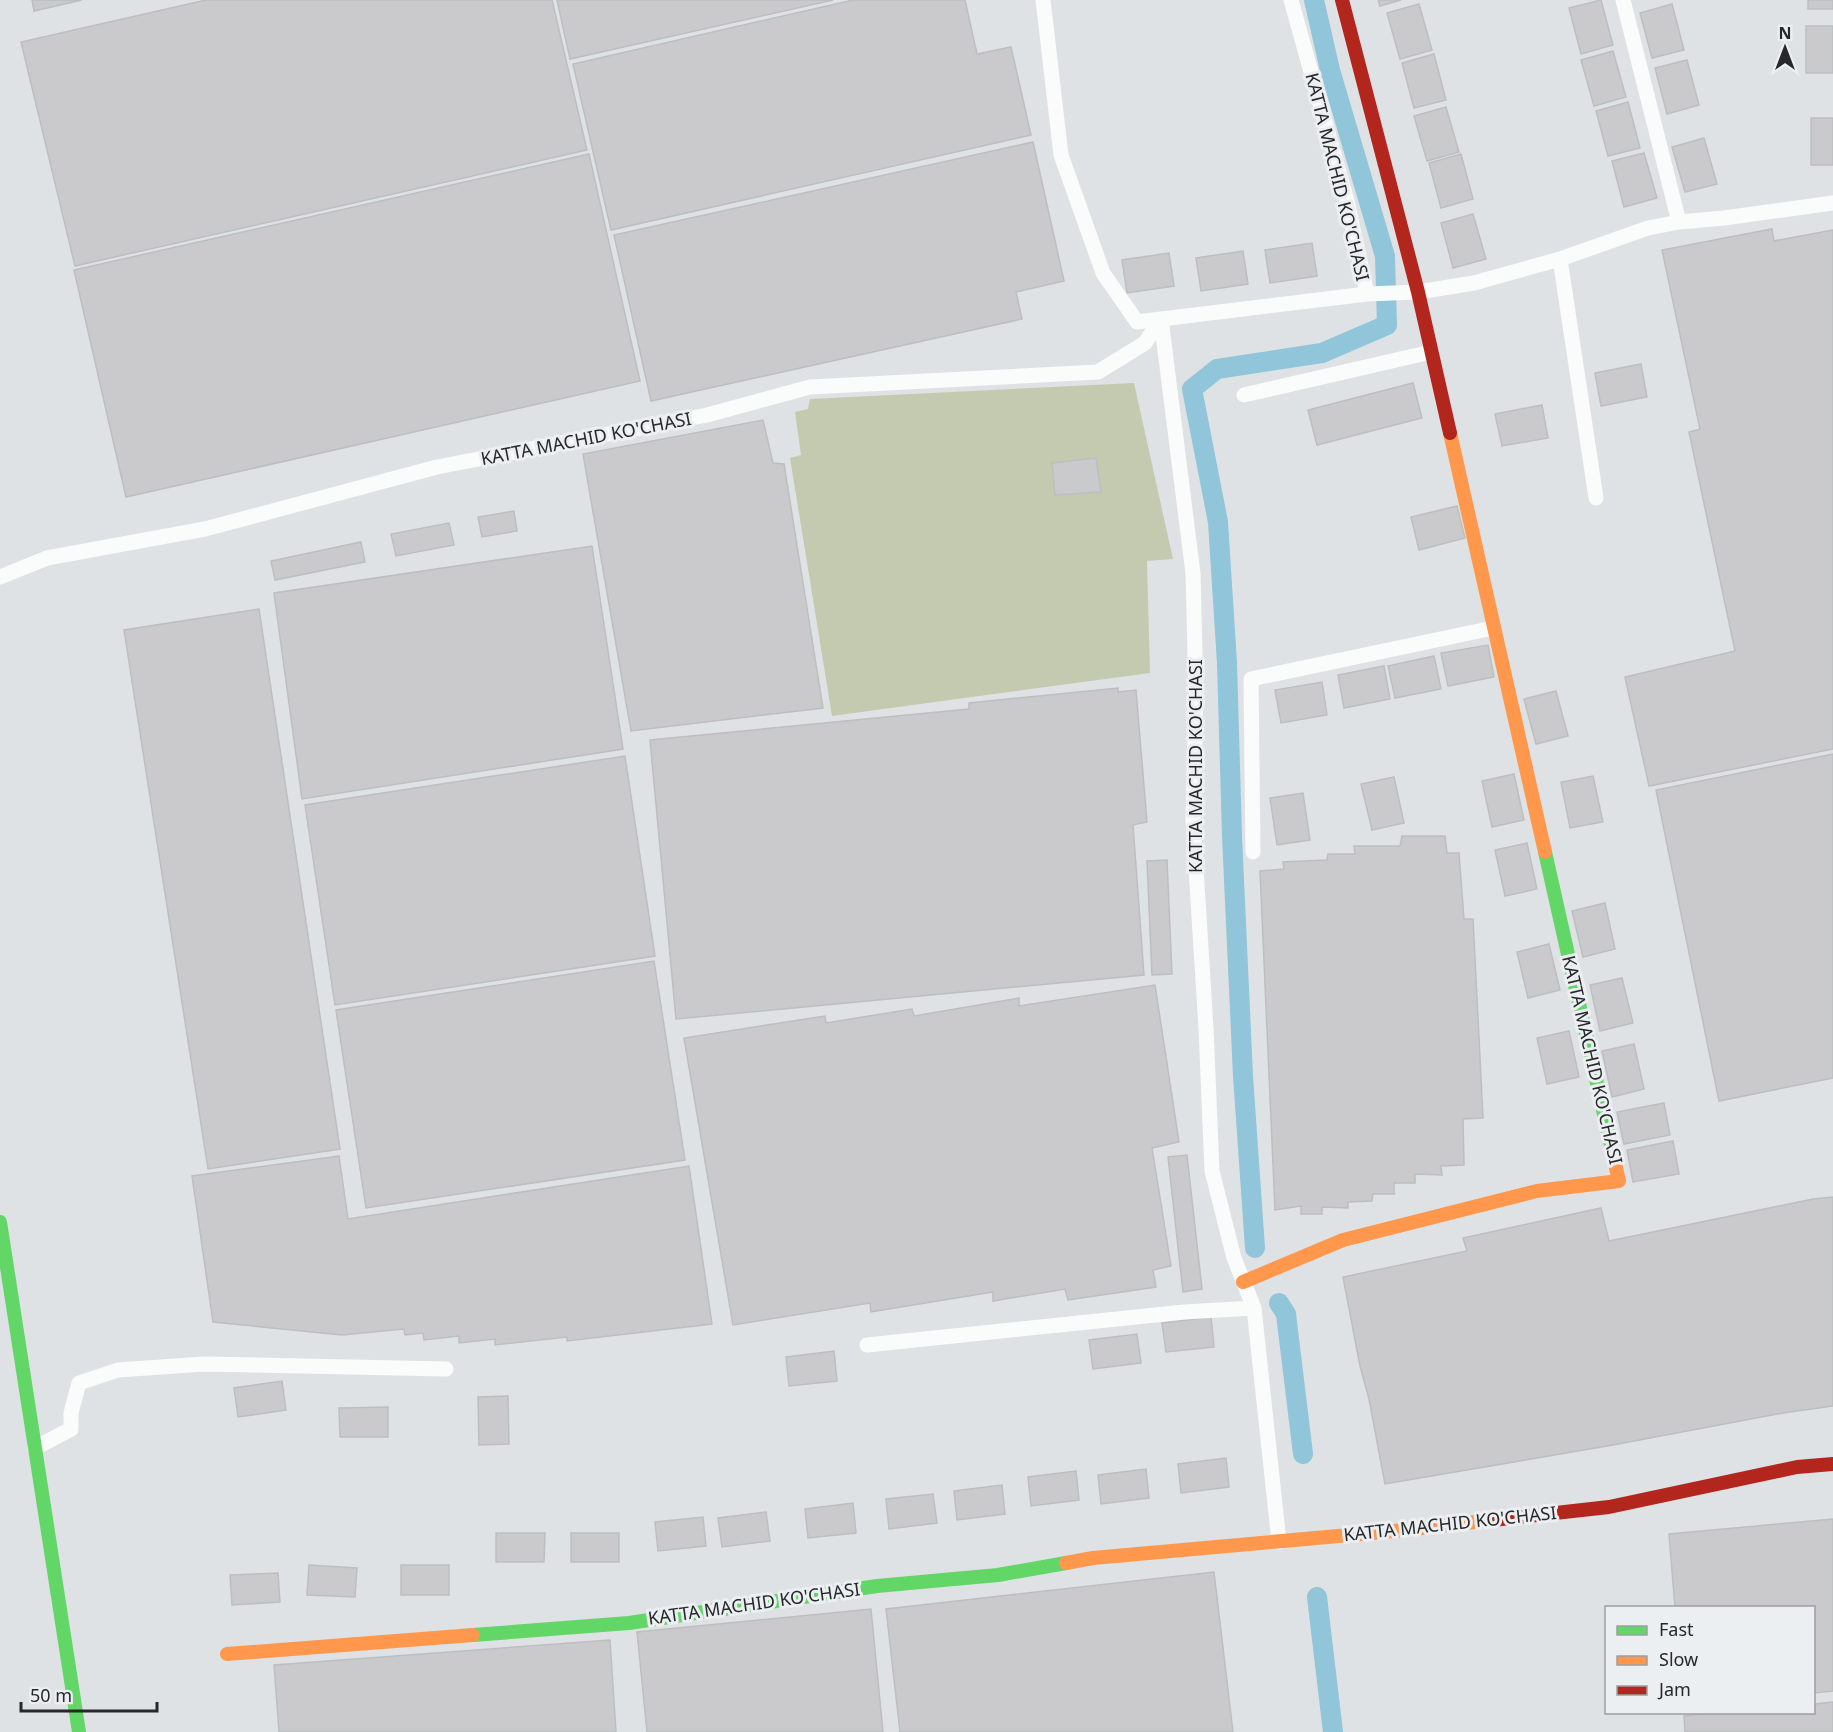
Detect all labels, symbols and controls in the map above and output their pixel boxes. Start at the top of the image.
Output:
north arrow [1755,18,1815,78]
text: N [1778,22,1792,44]
street label: KATTA MACHID KO'CHASI [1300,70,1375,283]
street label: KATTA MACHID KO'CHASI [479,406,693,470]
street label: KATTA MACHID KO'CHASI [1183,659,1207,873]
street label: KATTA MACHID KO'CHASI [1557,953,1629,1167]
street label: KATTA MACHID KO'CHASI [1342,1500,1558,1546]
street label: KATTA MACHID KO'CHASI [646,1576,861,1630]
legend [1605,1606,1815,1714]
text: Fast [1659,1617,1694,1641]
text: Slow [1659,1647,1698,1671]
scale bar [21,1675,158,1713]
text: Jam [1657,1677,1691,1701]
text: 50 m [30,1683,72,1707]

